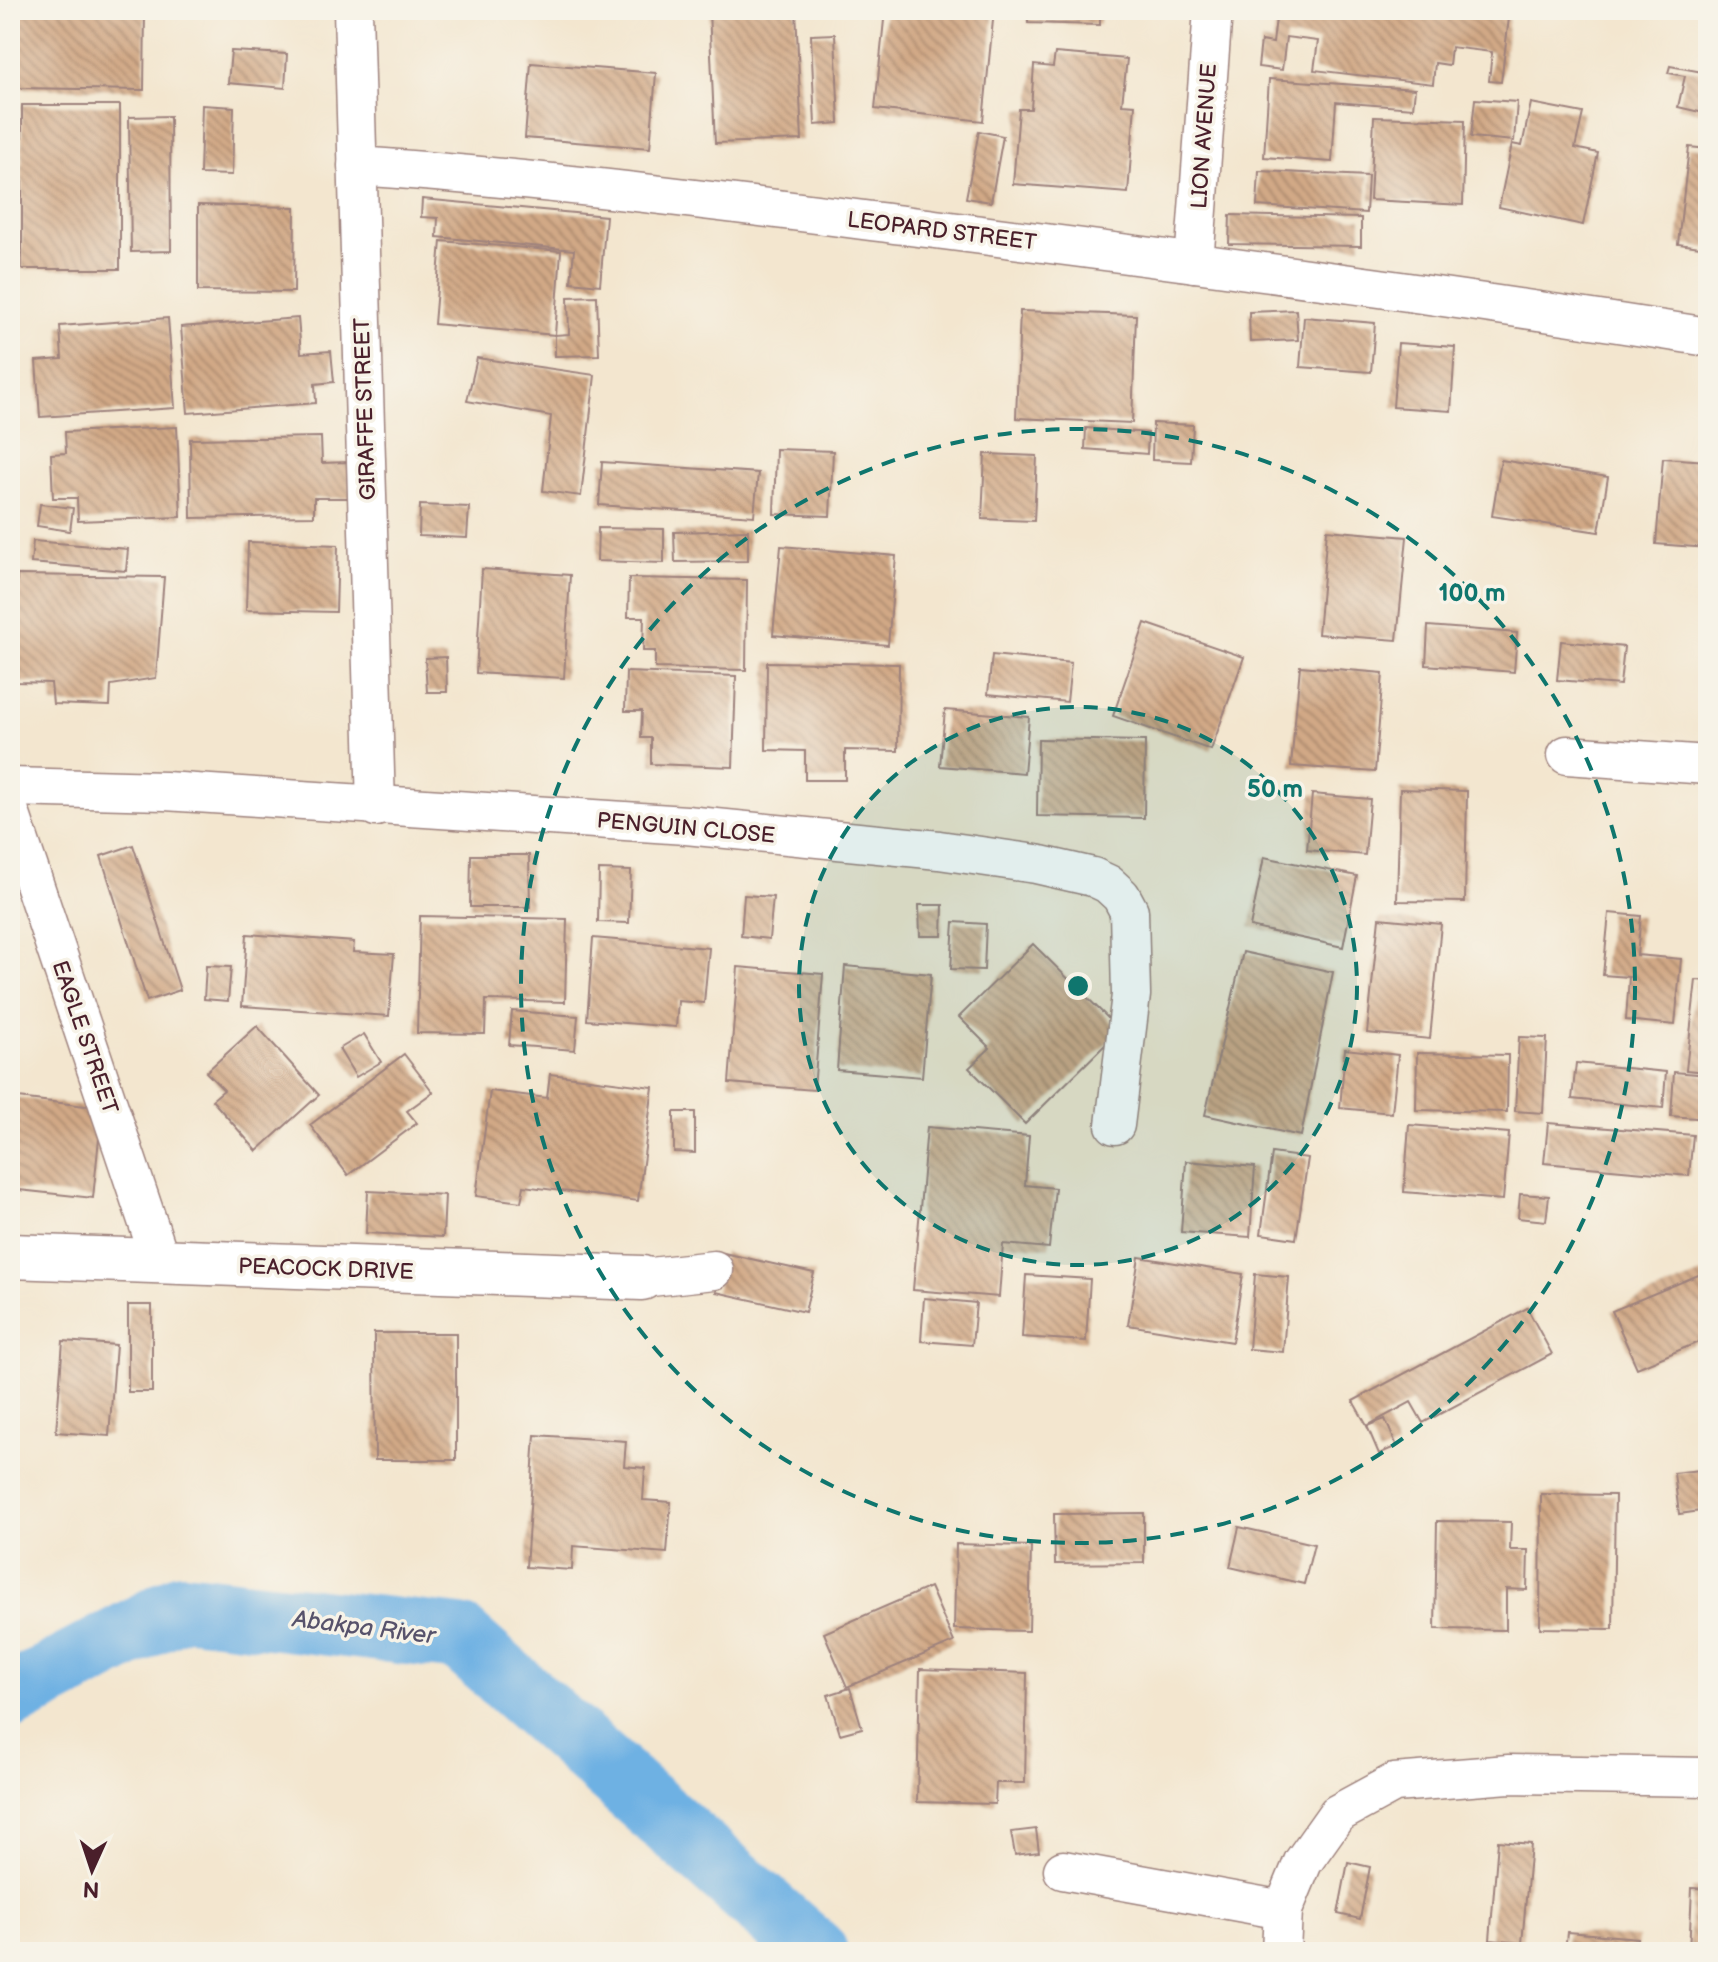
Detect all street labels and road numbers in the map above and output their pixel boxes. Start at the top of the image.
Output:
street label: LION AVENUE [1186,63,1223,210]
street label: LEOPARD STREET [846,206,1038,257]
street label: GIRAFFE STREET [349,317,382,501]
street label: PENGUIN CLOSE [596,807,776,850]
street label: EAGLE STREET [46,957,123,1118]
street label: PEACOCK DRIVE [238,1253,414,1286]

